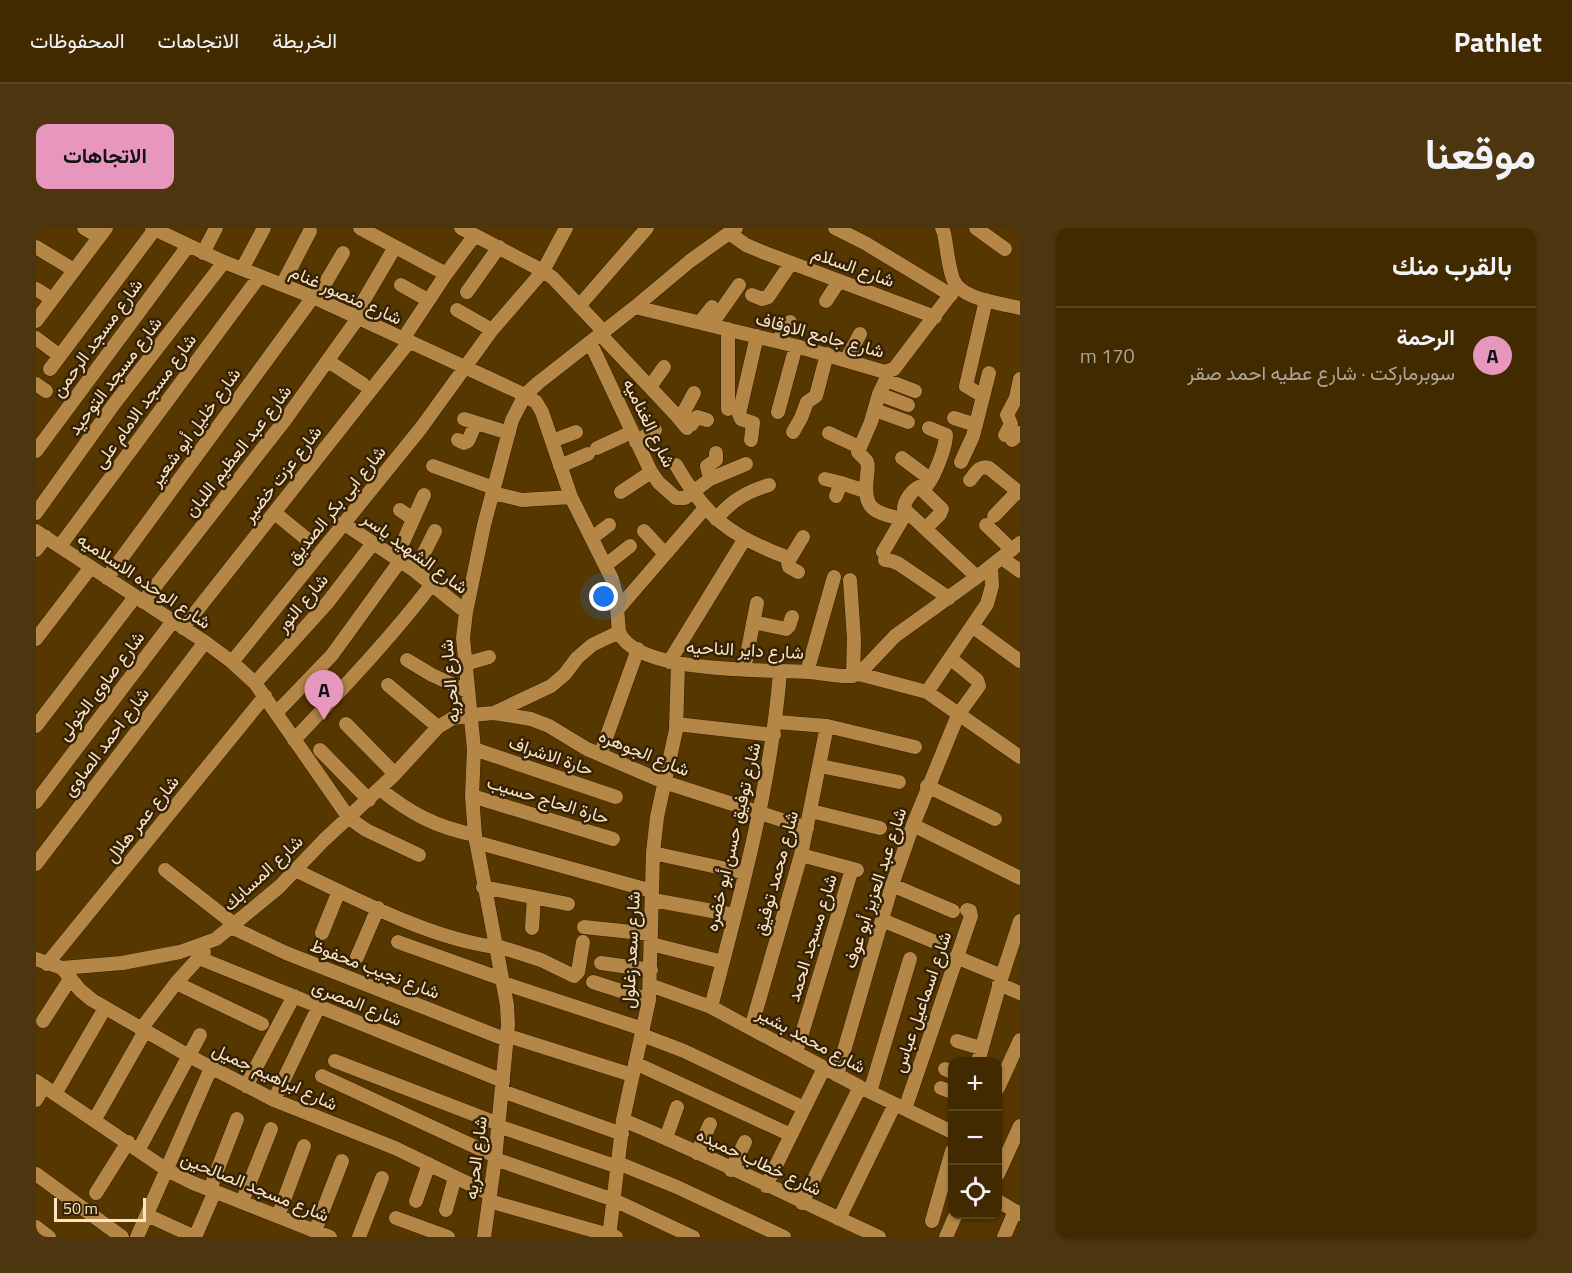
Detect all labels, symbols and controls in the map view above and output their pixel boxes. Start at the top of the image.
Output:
text: Pathlet [1454,20,1542,63]
text: المحفوظات [30,24,125,56]
text: الاتجاهات [158,24,239,56]
text: الخريطة [272,24,337,56]
text: موقعنا [1425,121,1536,185]
button: الاتجاهات [36,124,174,189]
street label: شارع السلام [808,239,898,294]
text: بالقرب منك [1392,246,1512,285]
street label: شارع منصور غنام [286,258,407,331]
street label: شارع مسجد الرحمن [44,273,149,403]
street label: شارع جامع الاوقاف [753,304,887,365]
street label: شارع مسجد التوحيد [61,311,168,441]
text: الرحمة [1396,320,1455,354]
street label: شارع مسجد الامام على [86,328,203,474]
text: 170 m [1080,340,1135,371]
text: A [1486,340,1499,371]
text: سوبرماركت · شارع عطيه احمد صقر [1187,357,1455,388]
street label: شارع خليل أبو شعير [142,362,247,493]
street label: شارع الغناميه [616,374,683,472]
street label: شارع عبد العظيم اللبان [177,379,298,523]
street label: شارع عزت خضير [235,420,328,529]
street label: شارع ابى بكر الصديق [279,439,392,570]
street label: شارع الشهيد ياسر [356,504,474,600]
street label: شارع الوحده الاسلاميه [72,526,217,636]
street label: شارع النور [268,567,334,639]
your location [589,582,618,611]
street label: شارع صاوى الخولى [50,625,151,746]
street label: شارع داير الناحيه [685,633,805,666]
street label: شارع الحريه [432,638,467,724]
pin: A [304,670,344,720]
street label: شارع احمد الصاوى [56,681,156,802]
street label: شارع الجوهره [595,722,694,783]
street label: حارة الاشراف [505,728,597,783]
street label: شارع توفيق حسن أبو خضره [698,740,767,934]
street label: حارة الحاج حسيب [484,768,613,831]
street label: شارع عمر هلال [98,769,185,868]
street label: شارع عبد العزيز أبو عوف [836,804,913,972]
street label: شارع محمد توفيق [746,808,805,938]
street label: شارع المسابك [216,828,309,917]
street label: شارع مسجد الحمد [779,871,844,1005]
street label: شارع سعد زغلول [614,891,647,1009]
street label: شارع اسماعيل عباس [885,928,958,1076]
street label: شارع نجيب محفوظ [306,931,444,1006]
street label: شارع المصرى [308,972,406,1033]
street label: شارع محمد بشير [751,999,871,1080]
street label: شارع ابراهيم جميل [208,1036,342,1117]
map controls [948,1057,1002,1219]
button: + [948,1057,1002,1111]
button: − [948,1111,1002,1165]
street label: شارع الحريه [457,1115,494,1201]
street label: شارع خطاب حميده [692,1121,826,1202]
street label: شارع مسجد الصالحين [177,1144,333,1229]
button: locate [948,1165,1002,1219]
scale bar [54,1195,146,1222]
text: 50 m [63,1196,98,1220]

